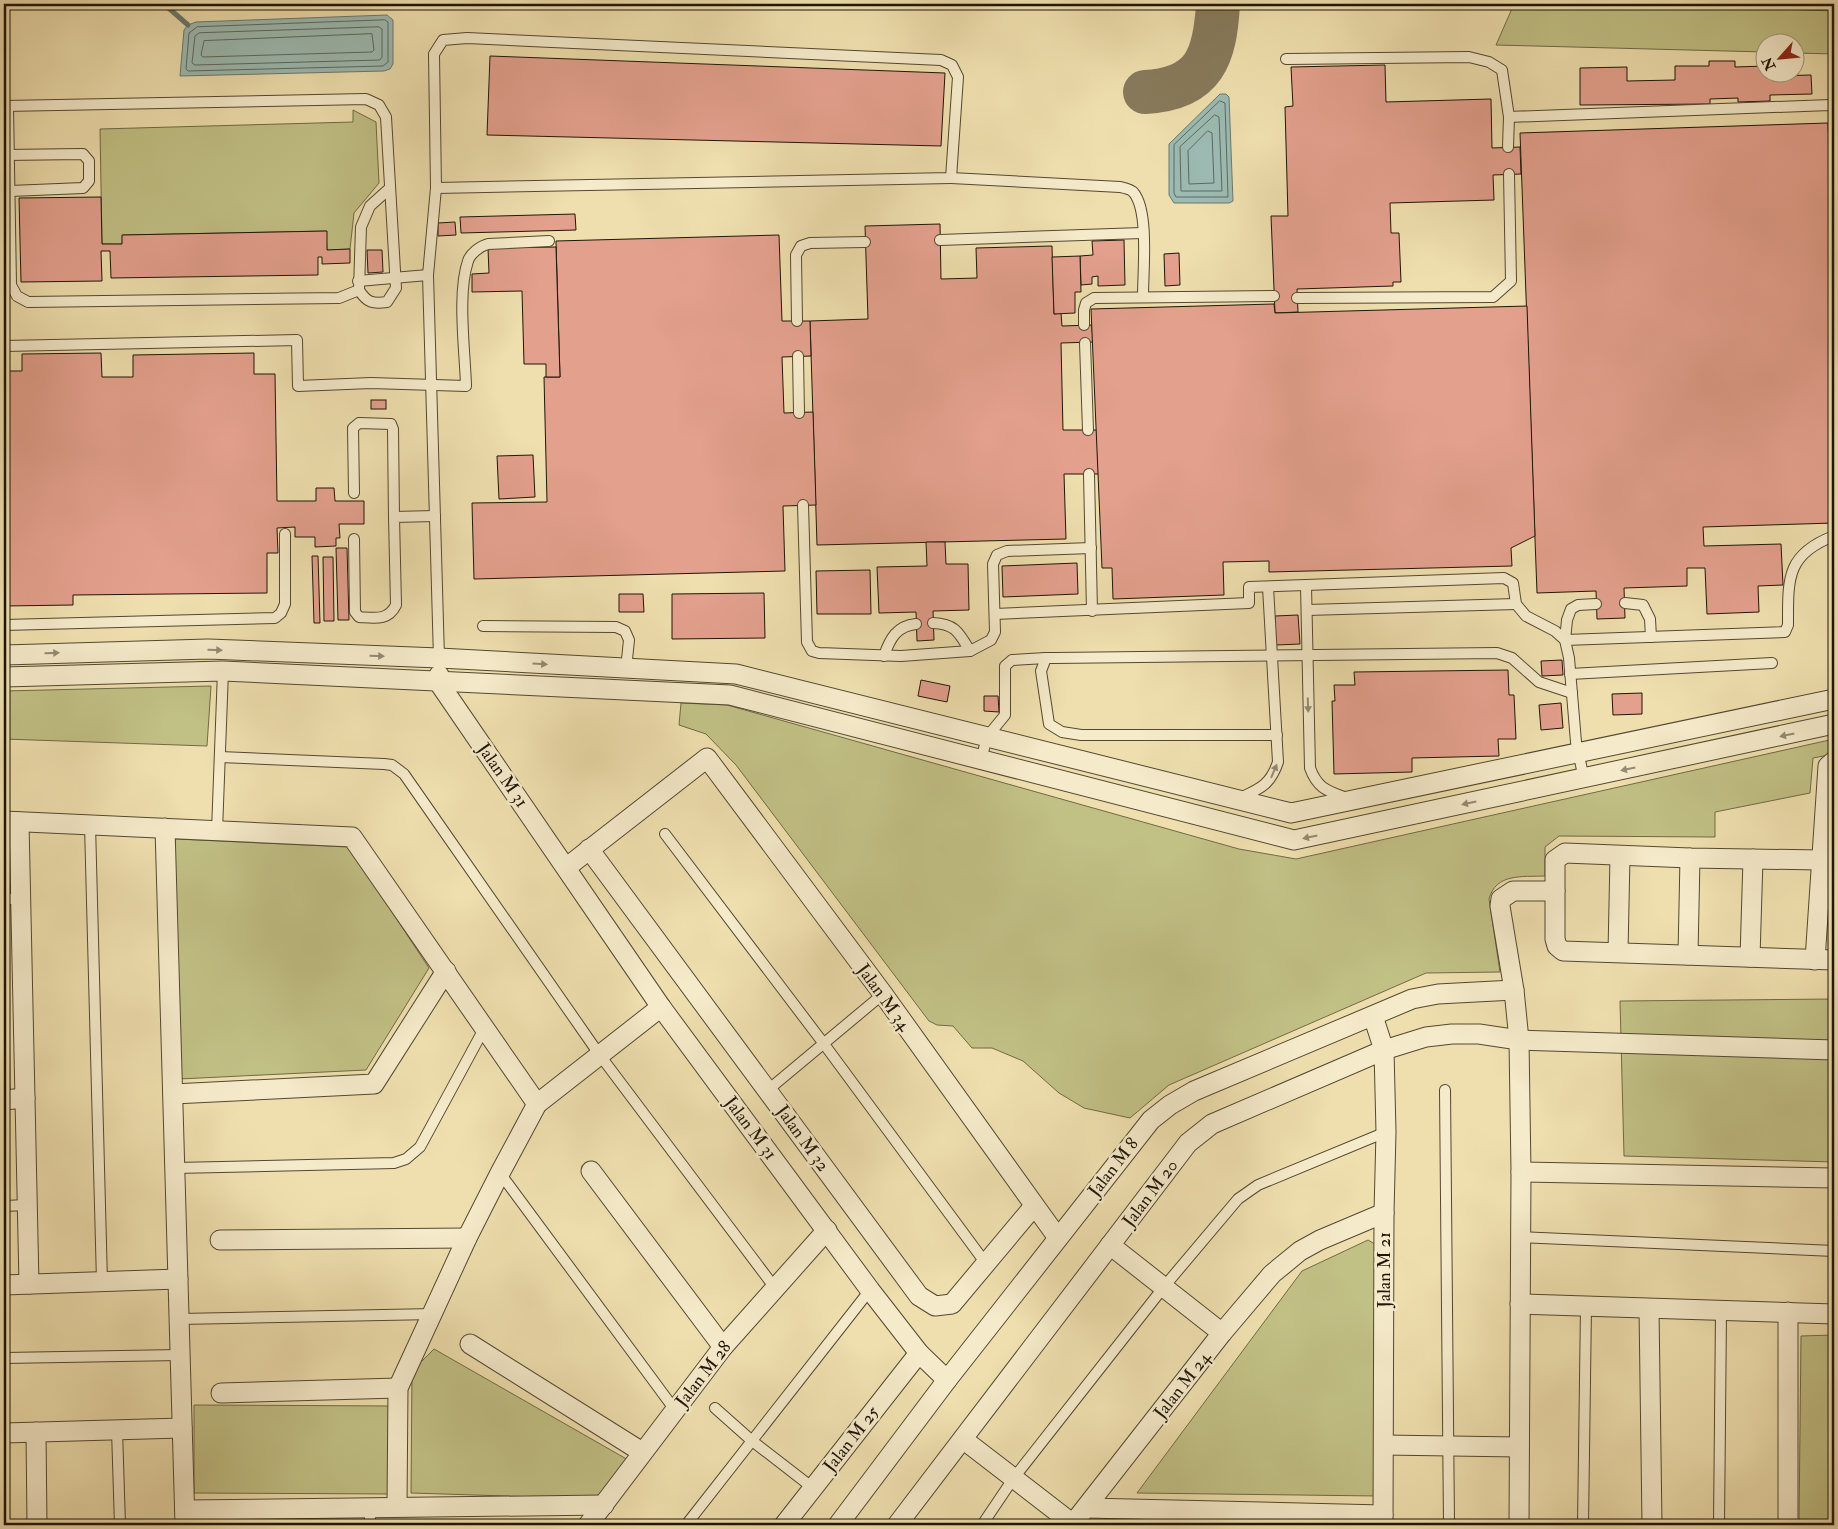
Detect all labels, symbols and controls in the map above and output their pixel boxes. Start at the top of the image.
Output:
north arrow [1756,32,1806,82]
text: N [1758,54,1780,74]
one-way arrow [207,646,223,654]
one-way arrow [45,649,61,657]
one-way arrow [370,652,386,660]
one-way arrow [532,660,548,668]
one-way arrow [1305,697,1313,713]
one-way arrow [1779,731,1794,739]
street label: Jalan M 31 [471,738,533,812]
one-way arrow [1271,764,1279,778]
one-way arrow [1620,765,1635,773]
one-way arrow [1461,799,1476,807]
one-way arrow [1302,833,1317,841]
street label: Jalan M 34 [851,959,916,1036]
street label: Jalan M 31 [719,1091,782,1165]
street label: Jalan M 32 [770,1100,834,1176]
street label: Jalan M 8 [1082,1133,1144,1202]
street label: Jalan M 20 [1117,1155,1183,1233]
street label: Jalan M 21 [1373,1232,1396,1309]
street label: Jalan M 28 [670,1336,737,1413]
street label: Jalan M 24 [1148,1346,1217,1424]
street label: Jalan M 25 [818,1402,884,1478]

